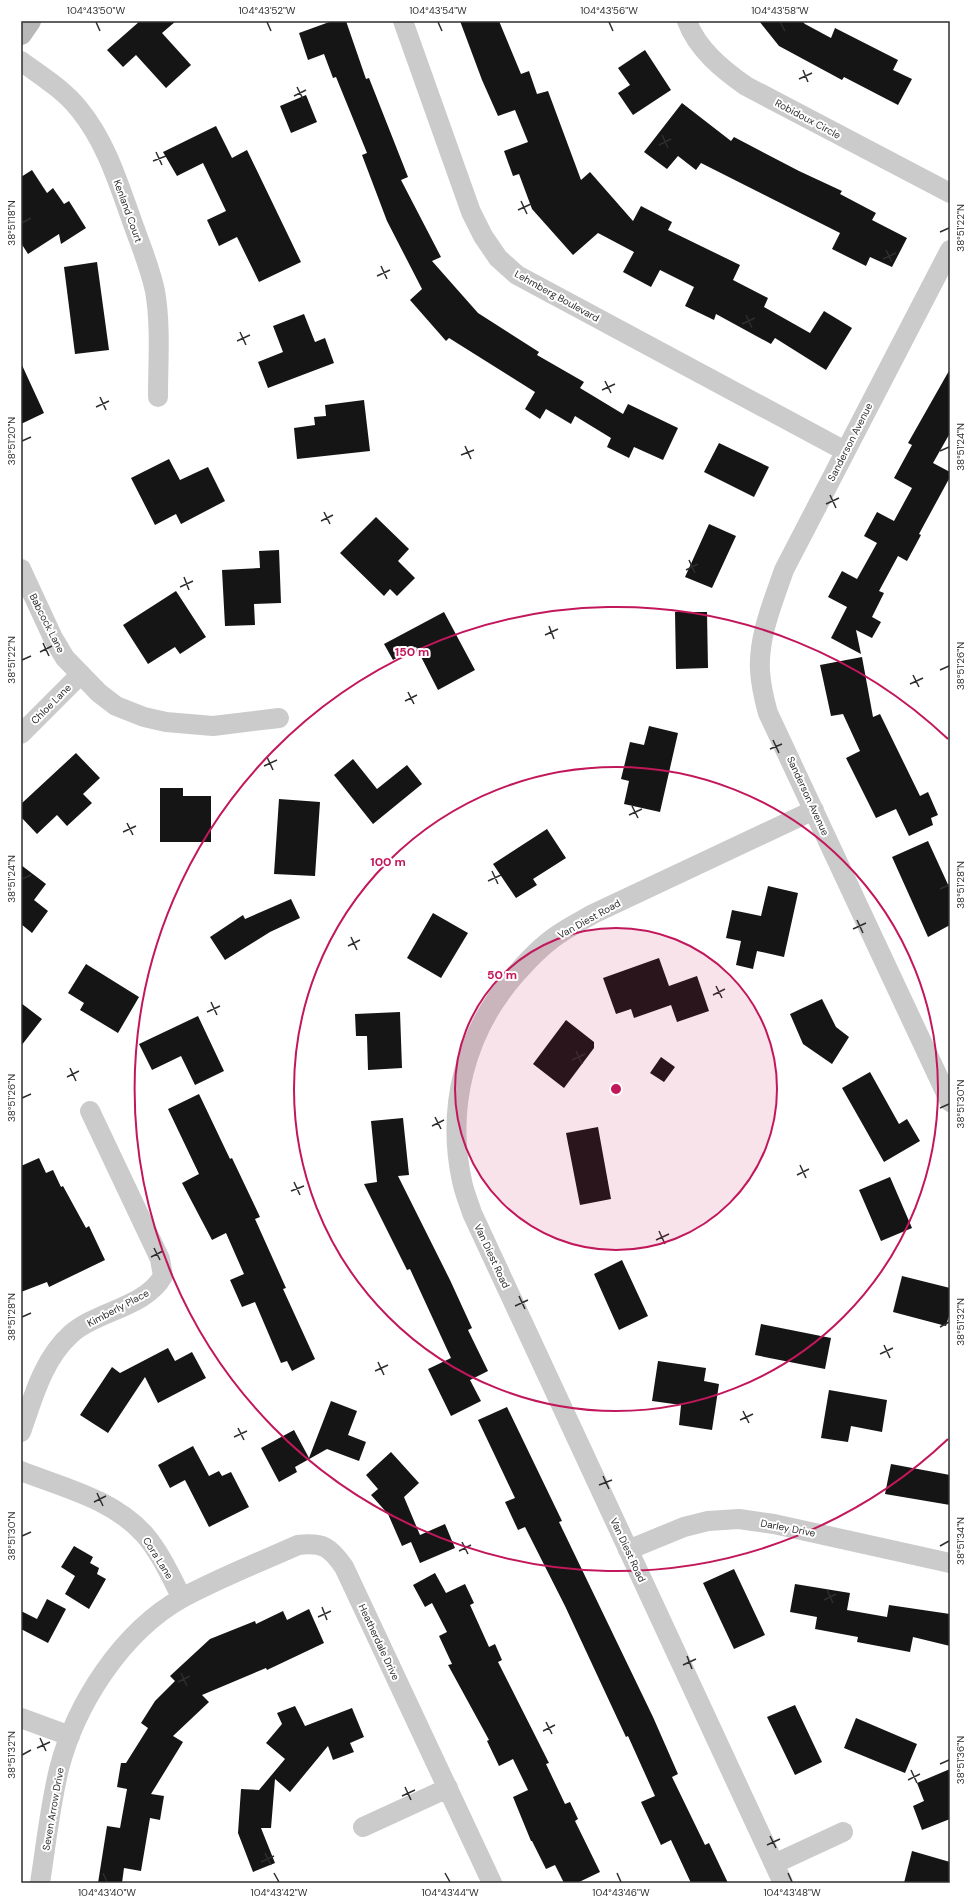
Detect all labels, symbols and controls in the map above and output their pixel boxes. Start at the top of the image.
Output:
text: 104°43'50"W [67,4,125,17]
text: 104°43'52"W [238,4,296,17]
text: 104°43'54"W [409,4,467,17]
text: 104°43'56"W [580,4,638,17]
text: 104°43'58"W [751,4,809,17]
street label: Robidoux Circle [773,96,843,142]
street label: Kenland Court [111,178,145,244]
text: 38°51'18"N [5,200,18,246]
text: 38°51'22"N [954,204,967,252]
street label: Lehmberg Boulevard [512,267,602,325]
street label: Sanderson Avenue [825,400,875,483]
text: 38°51'20"N [5,417,18,465]
text: 38°51'24"N [954,423,967,471]
street label: Babcock Lane [26,591,68,655]
text: 38°51'22"N [5,636,18,684]
text: 38°51'26"N [954,642,967,690]
text: 150 m [395,644,429,660]
street label: Chloe Lane [28,681,74,727]
street label: Sanderson Avenue [784,754,832,838]
text: 100 m [370,854,406,870]
text: 38°51'24"N [5,855,18,903]
text: 38°51'28"N [954,861,967,909]
street label: Van Diest Road [555,896,623,942]
text: 50 m [487,967,517,983]
text: 38°51'26"N [5,1074,18,1122]
text: 38°51'30"N [954,1080,967,1128]
centre of rings [609,1082,623,1096]
street label: Van Diest Road [471,1222,513,1290]
street label: Kimberly Place [85,1286,151,1330]
text: 38°51'28"N [5,1293,18,1341]
text: 38°51'32"N [954,1298,967,1346]
text: 38°51'30"N [5,1512,18,1560]
street label: Van Diest Road [607,1516,649,1584]
street label: Darley Drive [759,1516,817,1540]
text: 38°51'34"N [954,1517,967,1565]
street label: Cora Lane [140,1535,176,1582]
street label: Heatherdale Drive [356,1602,402,1682]
text: 38°51'32"N [5,1731,18,1779]
text: 38°51'36"N [954,1736,967,1784]
street label: Seven Arrow Drive [39,1766,67,1851]
text: 104°43'40"W [78,1886,136,1899]
text: 104°43'42"W [251,1886,308,1899]
text: 104°43'44"W [421,1886,479,1899]
text: 104°43'46"W [592,1886,650,1899]
text: 104°43'48"W [763,1886,821,1899]

